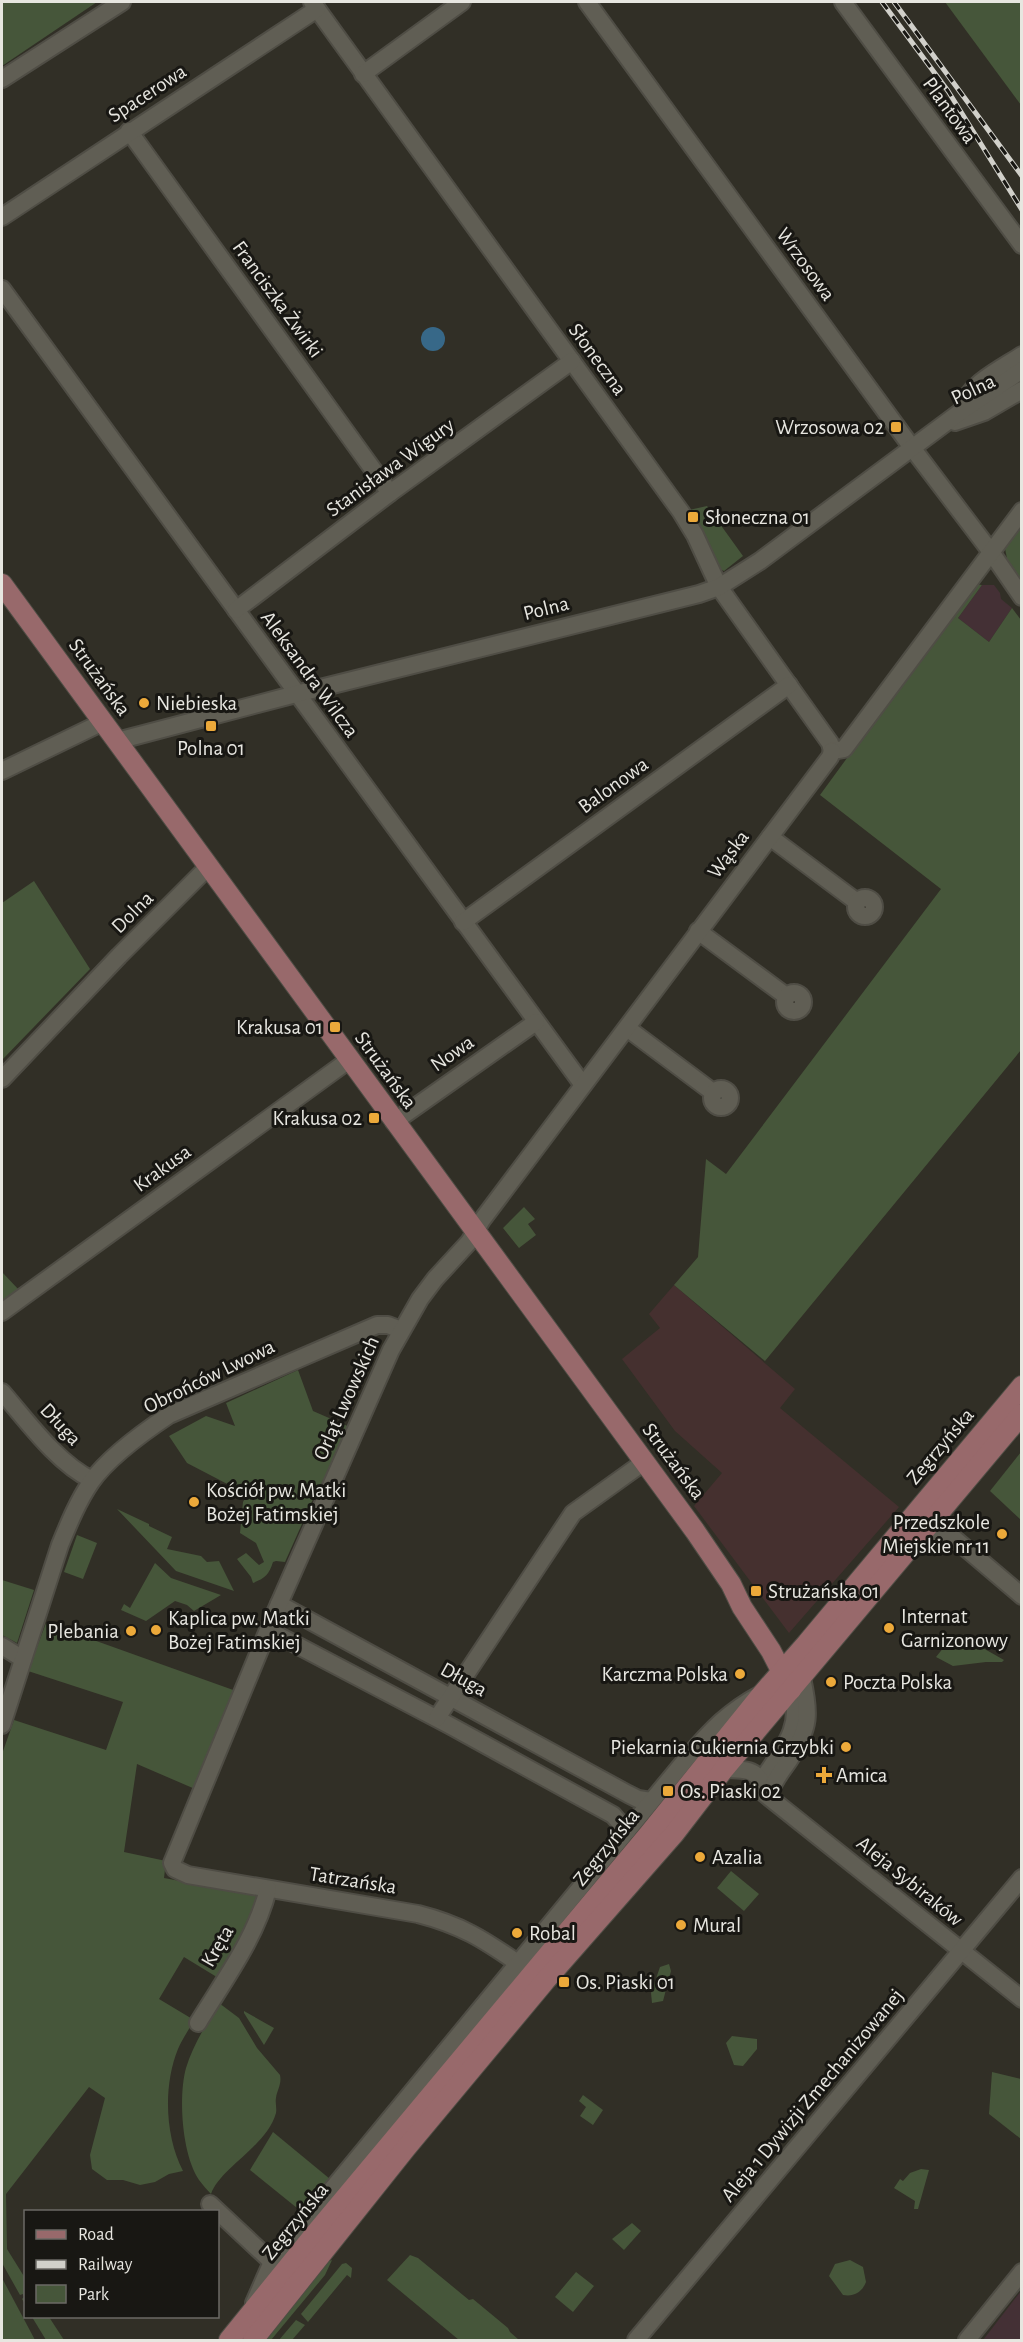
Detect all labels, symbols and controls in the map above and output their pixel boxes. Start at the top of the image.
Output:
street label: Spacerowa [105,60,190,126]
street label: Plantowa [919,73,981,148]
street label: Wrzosowa [772,224,839,305]
street label: Franciszka Żwirki [228,237,328,361]
street label: Słoneczna [565,319,631,399]
street label: Polna [948,370,999,409]
street label: Stanisława Wigury [323,414,458,521]
place label: Wrzosowa 02 [775,417,884,438]
marker: Wrzosowa 02 [889,420,903,434]
place label: Słoneczna 01 [705,507,810,528]
marker: Słoneczna 01 [686,510,700,524]
street label: Polna [521,593,571,624]
street label: Aleksandra Wilcza [257,607,363,742]
street label: Strużańska [65,635,135,720]
place label: Niebieska [156,693,238,714]
marker: Niebieska [137,696,151,710]
marker: Polna 01 [204,719,218,733]
place label: Polna 01 [177,738,245,759]
street label: Balonowa [575,753,652,818]
street label: Wąska [704,826,753,882]
street label: Dolna [107,887,158,937]
place label: Krakusa 01 [236,1017,323,1038]
marker: Krakusa 01 [328,1020,342,1034]
street label: Strużańska [351,1028,421,1113]
street label: Nowa [427,1031,478,1076]
place label: Krakusa 02 [273,1108,362,1129]
marker: Krakusa 02 [367,1111,381,1125]
street label: Krakusa [130,1141,195,1196]
street label: Orląt Lwowskich [310,1333,383,1463]
street label: Obrońców Lwowa [140,1336,278,1417]
street label: Długa [36,1399,85,1450]
street label: Zegrzyńska [903,1404,978,1488]
street label: Strużańska [638,1419,709,1504]
place label: Kościół pw. Matki Bożej Fatimskiej [206,1480,346,1525]
marker: Kościół pw. Matki Bożej Fatimskiej [187,1495,201,1509]
place label: Przedszkole Miejskie nr 11 [882,1512,990,1557]
marker: Przedszkole Miejskie nr 11 [995,1527,1009,1541]
place label: Strużańska 01 [768,1581,880,1602]
marker: Strużańska 01 [749,1584,763,1598]
place label: Internat Garnizonowy [901,1606,1008,1651]
place label: Kaplica pw. Matki Bożej Fatimskiej [168,1608,310,1653]
place label: Plebania [47,1621,119,1642]
marker: Internat Garnizonowy [882,1621,896,1635]
marker: Kaplica pw. Matki Bożej Fatimskiej [149,1623,163,1637]
marker: Plebania [124,1624,138,1638]
street label: Długa [437,1658,491,1701]
place label: Karczma Polska [602,1664,728,1685]
marker: Karczma Polska [733,1667,747,1681]
place label: Poczta Polska [843,1672,952,1693]
marker: Poczta Polska [824,1675,838,1689]
place label: Piekarnia Cukiernia Grzybki [610,1737,834,1758]
marker: Piekarnia Cukiernia Grzybki [839,1740,853,1754]
place label: Amica [836,1765,888,1786]
marker: Amica [817,1768,831,1782]
place label: Os. Piaski 02 [680,1781,781,1802]
marker: Os. Piaski 02 [661,1784,675,1798]
street label: Zegrzyńska [569,1805,644,1890]
street label: Aleja Sybiraków [853,1832,967,1930]
place label: Azalia [712,1847,763,1868]
marker: Azalia [693,1850,707,1864]
street label: Tatrzańska [308,1863,398,1898]
place label: Mural [693,1915,741,1936]
marker: Mural [674,1918,688,1932]
street label: Kręta [197,1922,238,1971]
place label: Robal [529,1923,576,1944]
marker: Robal [510,1926,524,1940]
place label: Os. Piaski 01 [576,1972,675,1993]
marker: Os. Piaski 01 [557,1975,571,1989]
street label: Aleja 1 Dywizji Zmechanizowanej [717,1985,907,2206]
street label: Zegrzyńska [258,2179,333,2264]
legend [24,2210,219,2318]
text: Road [78,2226,114,2244]
text: Railway [78,2256,133,2274]
text: Park [78,2286,110,2304]

